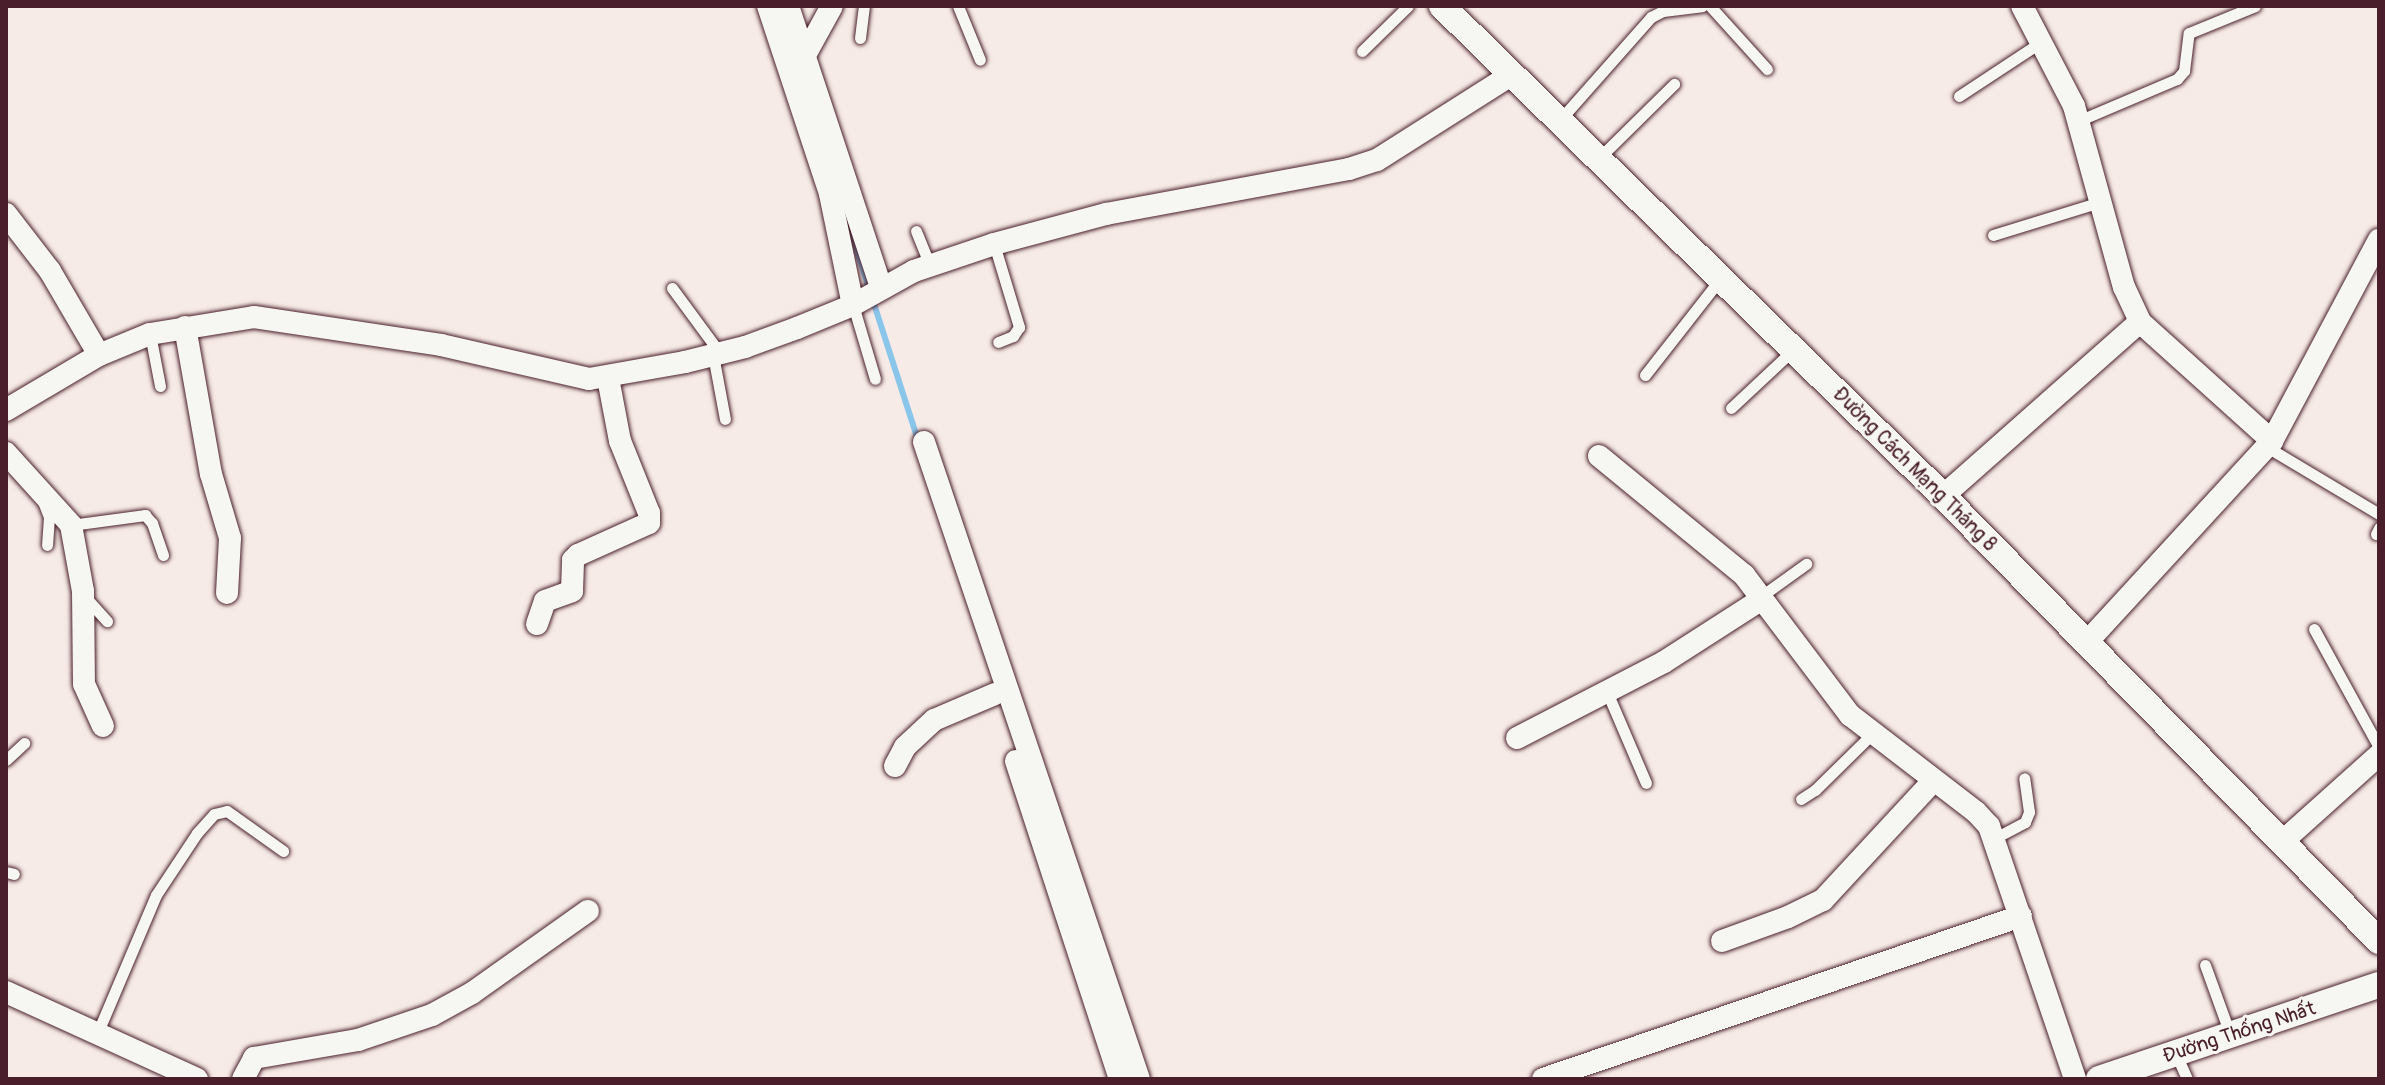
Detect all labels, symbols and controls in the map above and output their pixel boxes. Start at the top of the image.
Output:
street label: Đường Cách Mạng Tháng 8 [1828,382,2002,556]
street label: Đường Thống Nhất [2160,996,2318,1068]

